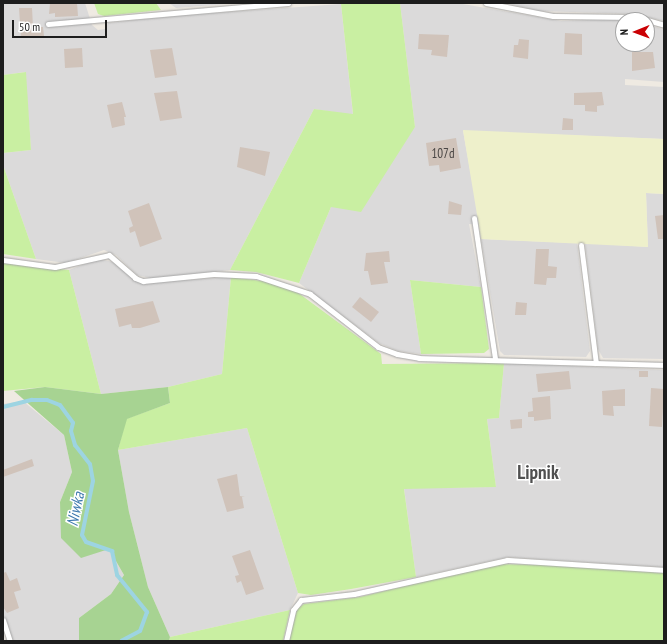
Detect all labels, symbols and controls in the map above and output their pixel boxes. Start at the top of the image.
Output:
scale bar [14,12,109,38]
north arrow [615,12,655,52]
text: 50 m [19,19,40,34]
text: N [617,29,631,35]
house number: 107d [431,146,455,162]
district label: Lipnik [517,462,559,484]
water label: Niwka [62,490,88,528]

